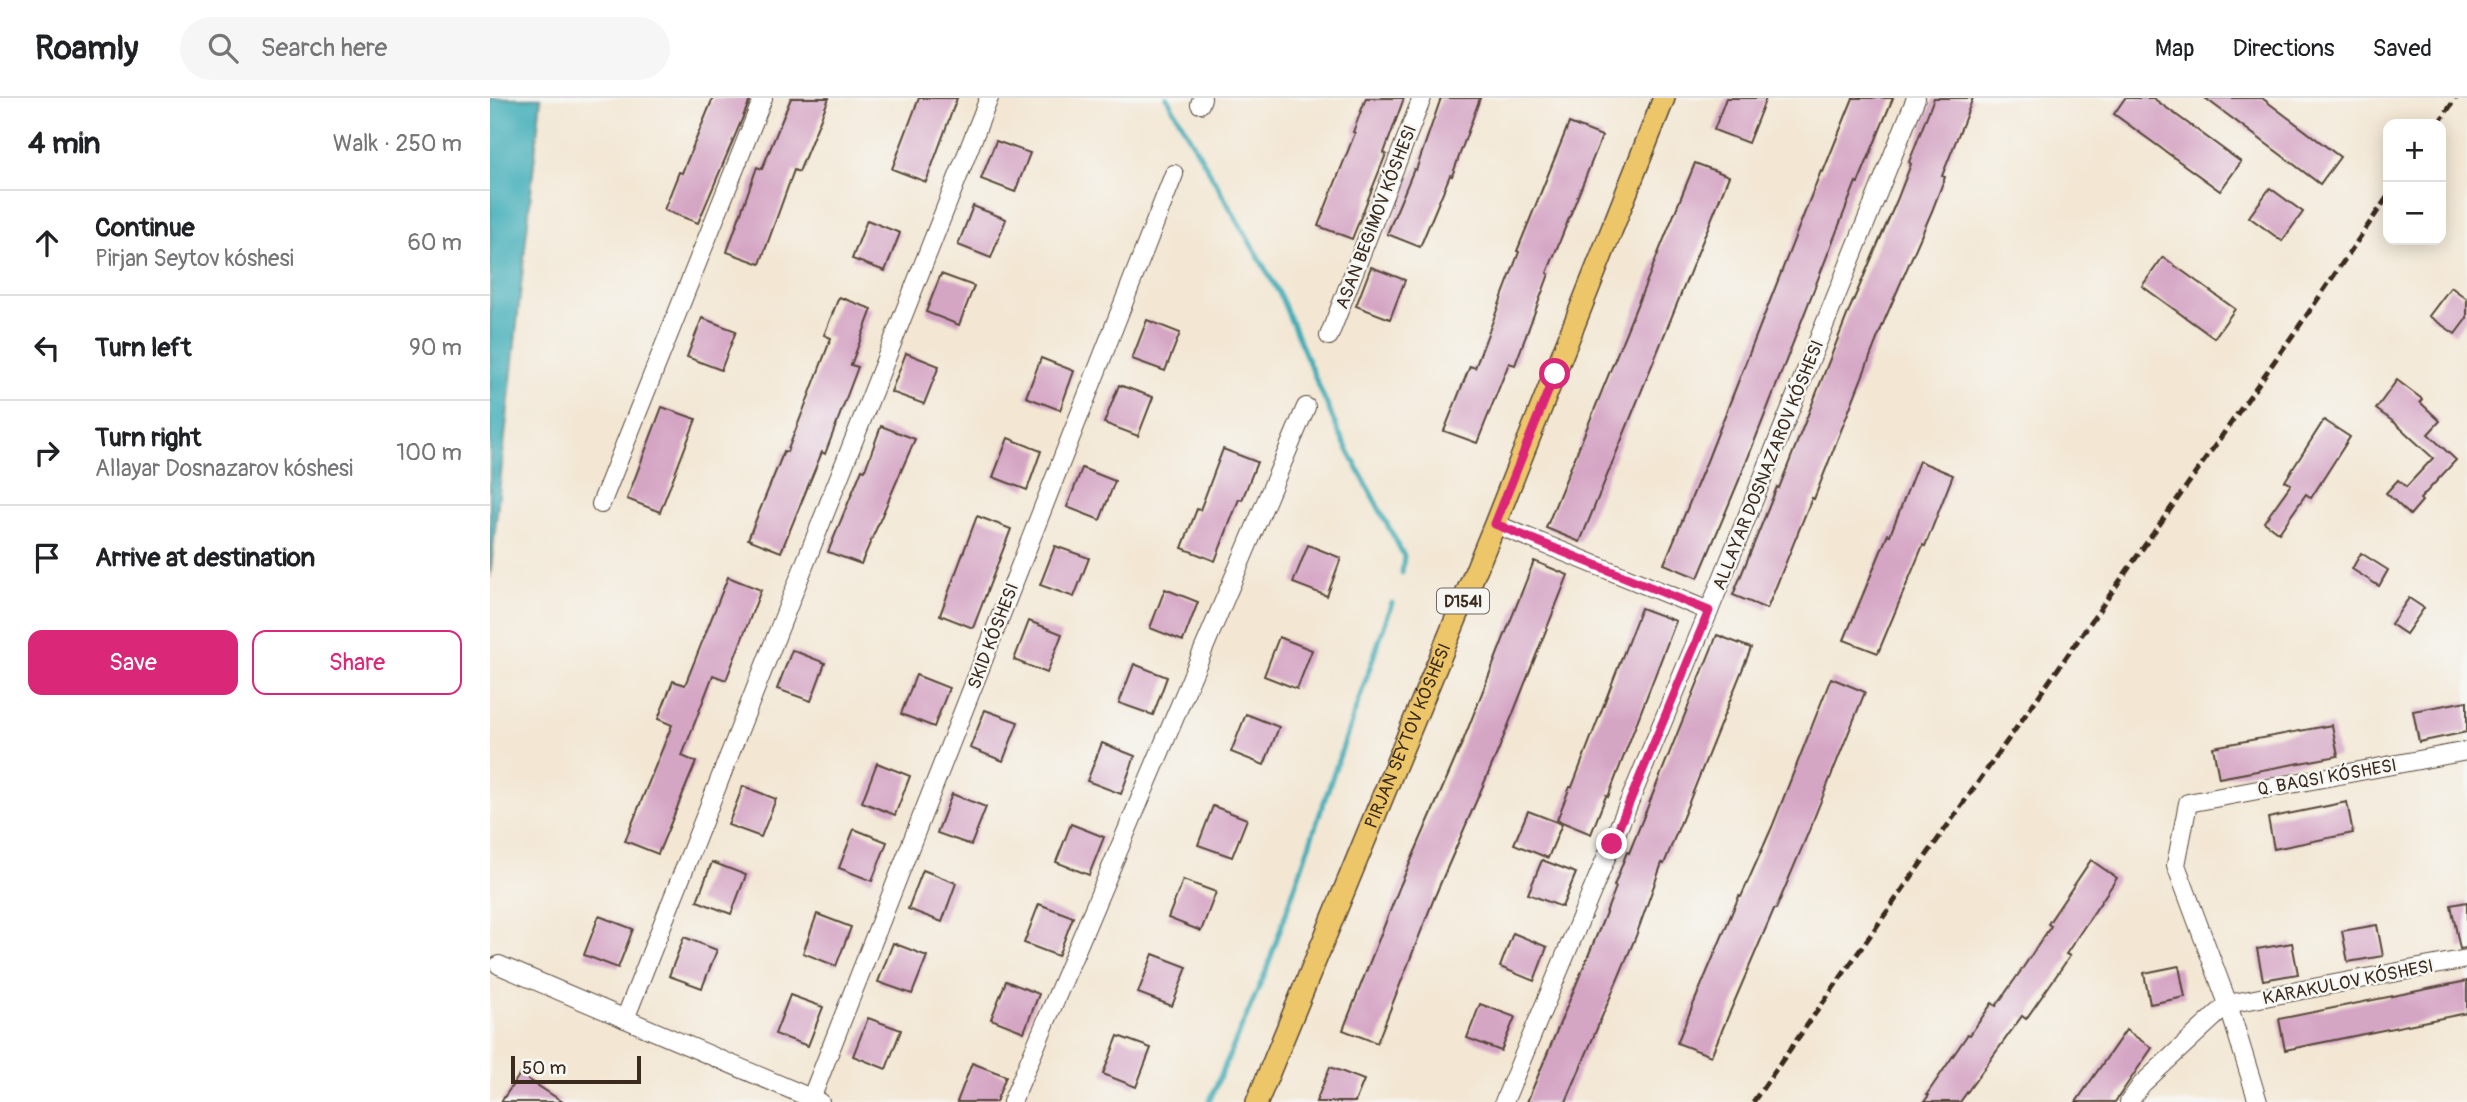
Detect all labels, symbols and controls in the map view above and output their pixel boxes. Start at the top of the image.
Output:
search box [180,17,670,80]
text: Roamly [35,28,138,69]
icon: search [204,29,242,67]
text: Search here [260,32,387,64]
text: Map [2155,34,2195,63]
text: Directions [2233,34,2334,63]
text: Saved [2372,34,2432,63]
map controls [2383,119,2446,245]
button: + [2383,119,2446,182]
street label: ASAN BEGIMOV KÓSHESI [1330,121,1422,313]
text: 4 min [28,125,101,162]
text: Walk · 250 m [333,129,462,158]
button: − [2383,182,2446,245]
text: Continue [95,212,195,244]
icon: ahead [28,224,66,262]
text: 60 m [407,228,462,257]
text: Pirjan Seytov kóshesi [95,244,294,273]
icon: left [28,329,66,367]
text: Turn left [95,332,191,364]
text: 90 m [409,333,462,362]
street label: ALLAYAR DOSNAZAROV KÓSHESI [1707,336,1829,594]
route start [1539,358,1570,389]
text: Turn right [95,422,201,454]
icon: right [28,434,66,472]
text: 100 m [396,438,462,467]
text: Allayar Dosnazarov kóshesi [95,454,353,483]
icon: arrive [28,539,66,577]
text: Arrive at destination [95,542,315,574]
street label: SKID KÓSHESI [962,580,1024,692]
road number: D154l [1437,588,1489,614]
button: Save [28,630,238,695]
button: Share [252,630,462,695]
street label: PIRJAN SEYTOV KÓSHESI [1360,640,1457,832]
street label: Q. BAQSI KÓSHESI [2255,753,2399,801]
route end [1596,828,1627,859]
street label: KARAKULOV KÓSHESI [2261,954,2435,1010]
scale bar [511,1053,640,1085]
text: 50 m [522,1056,566,1080]

